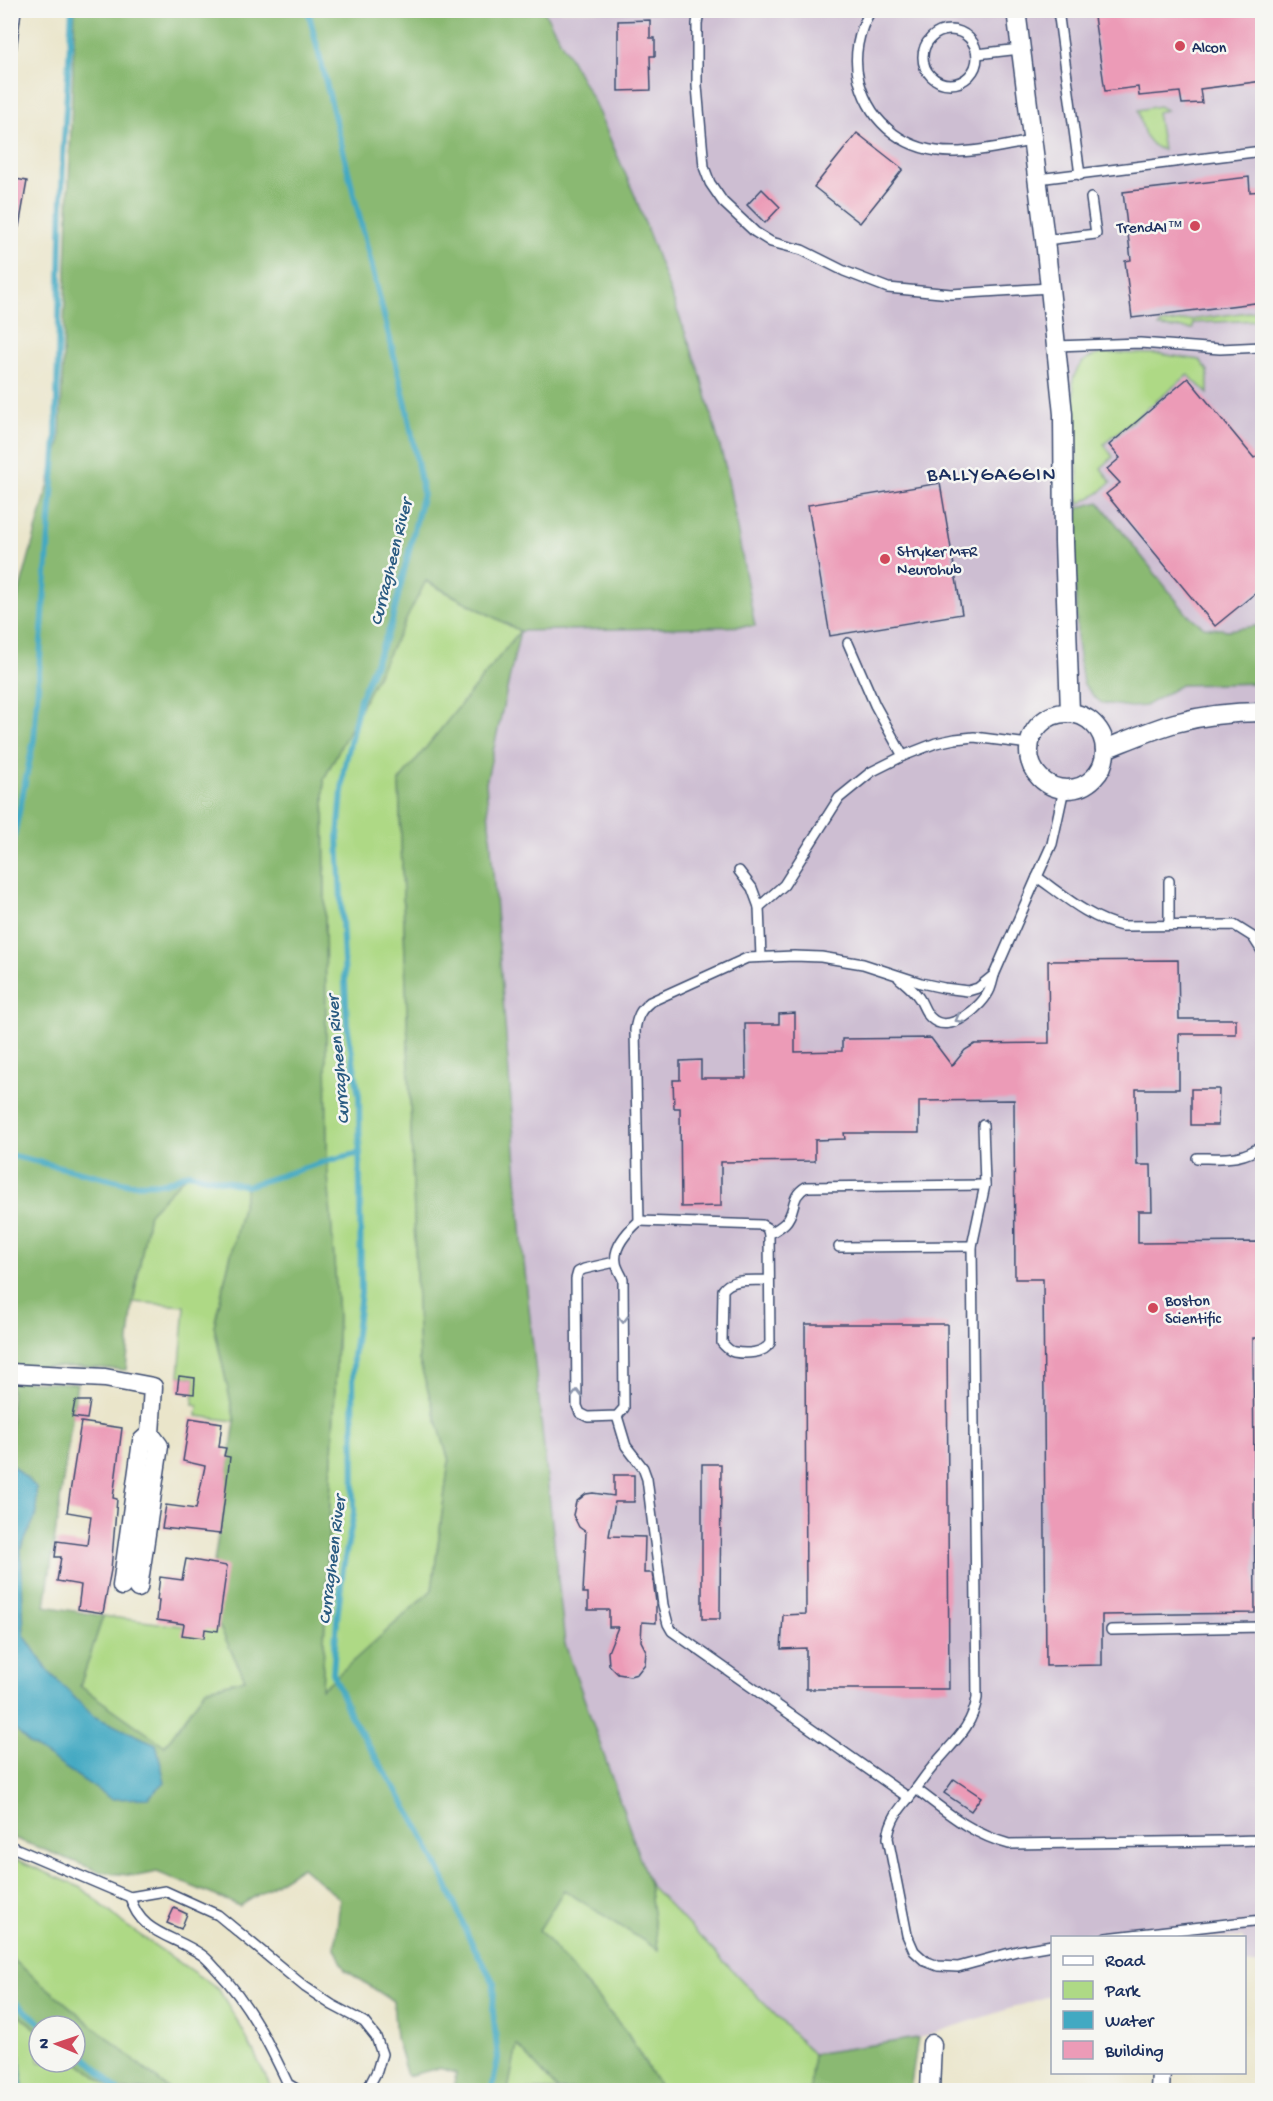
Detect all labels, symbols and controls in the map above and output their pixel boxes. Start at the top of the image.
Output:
marker: Alcon [1173,39,1187,53]
place label: Alcon [1192,40,1227,59]
marker: TrendAI™ [1188,219,1202,233]
place label: TrendAI™ [1116,220,1183,239]
district label: BALLYGAGGIN [926,465,1057,488]
water label: Curragheen River [367,494,419,628]
place label: Stryker MFR Neurohub [897,544,978,581]
marker: Stryker MFR Neurohub [878,552,892,566]
water label: Curragheen River [323,991,356,1125]
one-way arrow [955,1011,965,1023]
place label: Boston Scientific [1164,1293,1222,1330]
marker: Boston Scientific [1146,1301,1160,1315]
one-way arrow [617,1314,629,1323]
one-way arrow [571,1389,583,1398]
water label: Curragheen River [315,1491,352,1626]
legend [1051,1936,1246,2074]
text: Road [1105,1952,1146,1973]
text: Park [1104,1982,1141,2003]
text: Water [1105,2012,1155,2033]
north arrow [27,2014,87,2074]
text: N [36,2037,55,2049]
text: Building [1104,2042,1164,2063]

